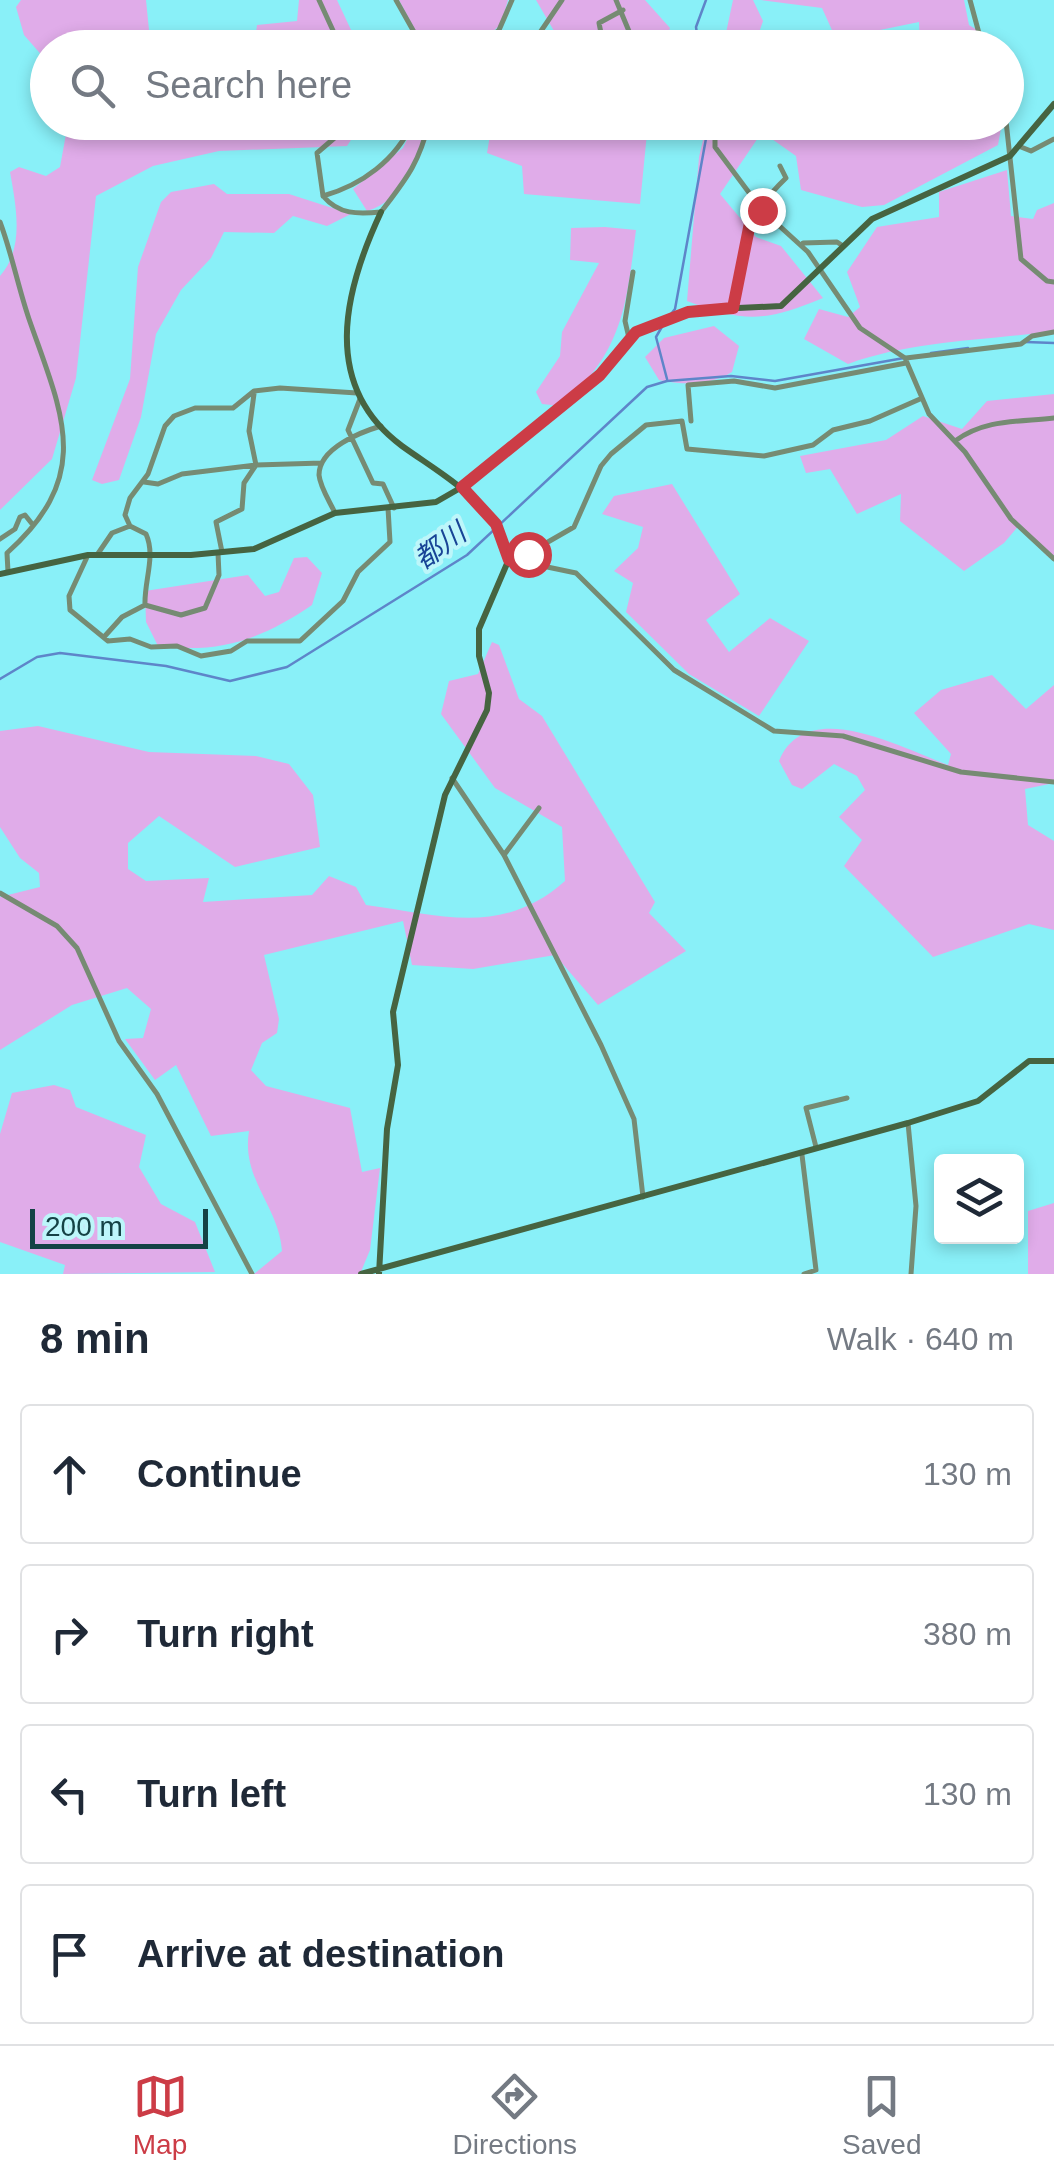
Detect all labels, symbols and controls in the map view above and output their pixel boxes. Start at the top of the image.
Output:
search box [30,30,1024,140]
icon: search [65,58,120,113]
text: Search here [145,64,352,106]
route end [740,188,786,234]
water label: 都川 [408,515,474,575]
route start [506,532,552,578]
map controls [934,1154,1024,1244]
button: layers [934,1154,1024,1244]
scale bar [30,1204,208,1248]
text: 200 m [45,1211,123,1242]
text: 8 min [40,1315,150,1362]
text: Walk · 640 m [827,1321,1014,1357]
icon: ahead [42,1447,97,1502]
text: Continue [137,1453,302,1495]
text: 130 m [923,1456,1012,1492]
icon: right [42,1607,97,1662]
text: Turn right [137,1613,314,1655]
text: 380 m [923,1616,1012,1652]
icon: left [42,1767,97,1822]
text: Turn left [137,1773,286,1815]
text: 130 m [923,1776,1012,1812]
icon: arrive [42,1927,97,1982]
text: Arrive at destination [137,1933,504,1975]
tab: Map [133,2069,188,2161]
tab: Directions [453,2069,577,2161]
tab: Saved [842,2069,921,2161]

